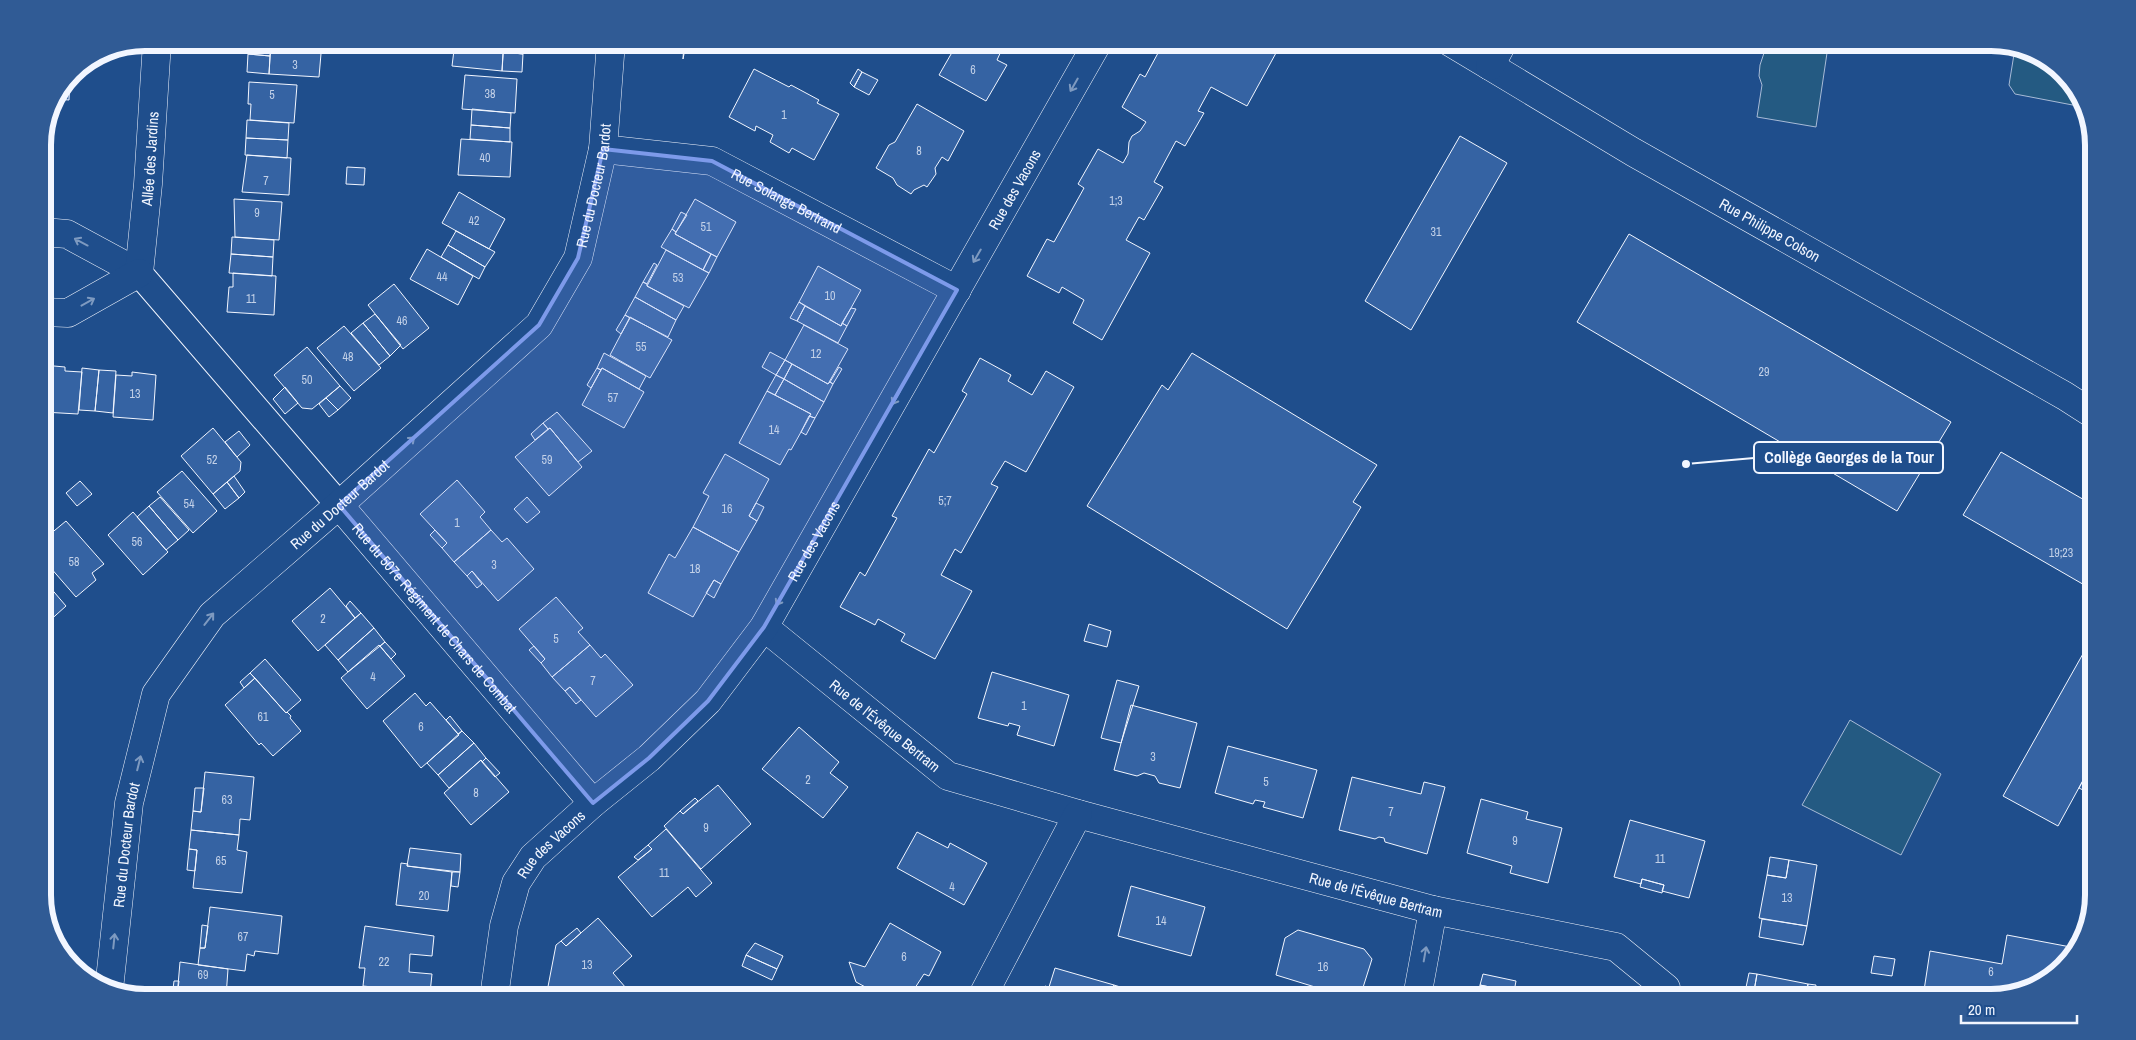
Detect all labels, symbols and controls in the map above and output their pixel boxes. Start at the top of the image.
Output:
house number: 3 [292,57,298,73]
house number: 6 [970,62,976,78]
one-way arrow [1069,77,1079,91]
house number: 38 [485,86,495,102]
house number: 5 [269,87,275,103]
house number: 1 [781,107,787,123]
street label: Allée des Jardins [135,111,163,208]
street label: Rue du Docteur Bardot [570,122,615,249]
house number: 8 [916,143,922,159]
street label: Rue des Vacons [983,145,1045,233]
house number: 40 [480,150,490,166]
street label: Rue Solange Bertrand [728,163,845,238]
house number: 7 [263,173,269,189]
house number: 1;3 [1109,193,1123,209]
street label: Rue Philippe Colson [1716,193,1824,266]
house number: 9 [254,205,260,221]
house number: 42 [469,213,479,229]
house number: 51 [701,219,712,235]
house number: 31 [1431,224,1442,240]
one-way arrow [74,237,89,246]
one-way arrow [971,249,981,263]
house number: 44 [437,269,448,285]
house number: 53 [673,270,683,286]
house number: 10 [825,288,835,304]
house number: 11 [246,291,257,307]
one-way arrow [81,296,95,306]
house number: 46 [397,313,407,329]
house number: 55 [636,339,647,355]
house number: 12 [811,346,821,362]
house number: 48 [343,349,353,365]
house number: 29 [1759,364,1769,380]
house number: 50 [302,372,312,388]
house number: 13 [130,386,140,402]
house number: 57 [608,390,619,406]
one-way arrow [891,390,901,405]
house number: 14 [769,422,780,438]
one-way arrow [403,436,416,448]
callout: Collège Georges de la Tour [1754,442,1943,473]
text: Collège Georges de la Tour [1764,446,1935,468]
house number: 52 [207,452,217,468]
house number: 59 [542,452,552,468]
street label: Rue du Docteur Bardot [285,454,394,554]
house number: 5;7 [938,493,952,509]
house number: 54 [184,496,195,512]
street label: Rue des Vacons [782,497,844,585]
house number: 16 [722,501,732,517]
house number: 1 [454,515,460,531]
street label: Rue du 507e Régiment de Chars de Combat [348,518,523,718]
house number: 56 [132,534,142,550]
house number: 19;23 [2049,545,2073,561]
house number: 58 [69,554,79,570]
house number: 3 [491,557,497,573]
house number: 18 [690,561,700,577]
one-way arrow [775,592,785,606]
house number: 2 [320,611,326,627]
one-way arrow [204,613,215,626]
house number: 5 [553,631,559,647]
house number: 4 [370,669,376,685]
house number: 7 [590,673,596,689]
street label: Rue de l'Évêque Bertram [825,674,945,776]
house number: 1 [1021,698,1027,714]
house number: 61 [258,709,269,725]
house number: 6 [418,719,424,735]
house number: 3 [1150,749,1156,765]
one-way arrow [135,755,144,771]
house number: 2 [805,772,811,788]
house number: 5 [1263,774,1269,790]
street label: Rue du Docteur Bardot [107,780,144,909]
house number: 8 [473,785,479,801]
house number: 63 [222,792,232,808]
house number: 7 [1388,804,1394,820]
street label: Rue des Vacons [512,805,589,882]
house number: 9 [703,820,709,836]
house number: 9 [1512,833,1518,849]
house number: 11 [1655,851,1666,867]
house number: 65 [216,853,227,869]
house number: 11 [659,865,670,881]
street label: Rue de l'Évêque Bertram [1307,867,1445,922]
house number: 4 [949,879,955,895]
house number: 20 [419,888,429,904]
house number: 13 [1782,890,1792,906]
house number: 14 [1156,913,1167,929]
house number: 67 [238,929,249,945]
one-way arrow [109,933,119,949]
one-way arrow [1421,946,1431,962]
house number: 6 [901,949,907,965]
house number: 22 [379,954,389,970]
house number: 13 [582,957,592,973]
house number: 16 [1318,959,1328,975]
house number: 6 [1988,964,1994,980]
house number: 69 [198,967,208,983]
scale bar [1961,992,2077,1024]
text: 20 m [1968,999,1995,1020]

